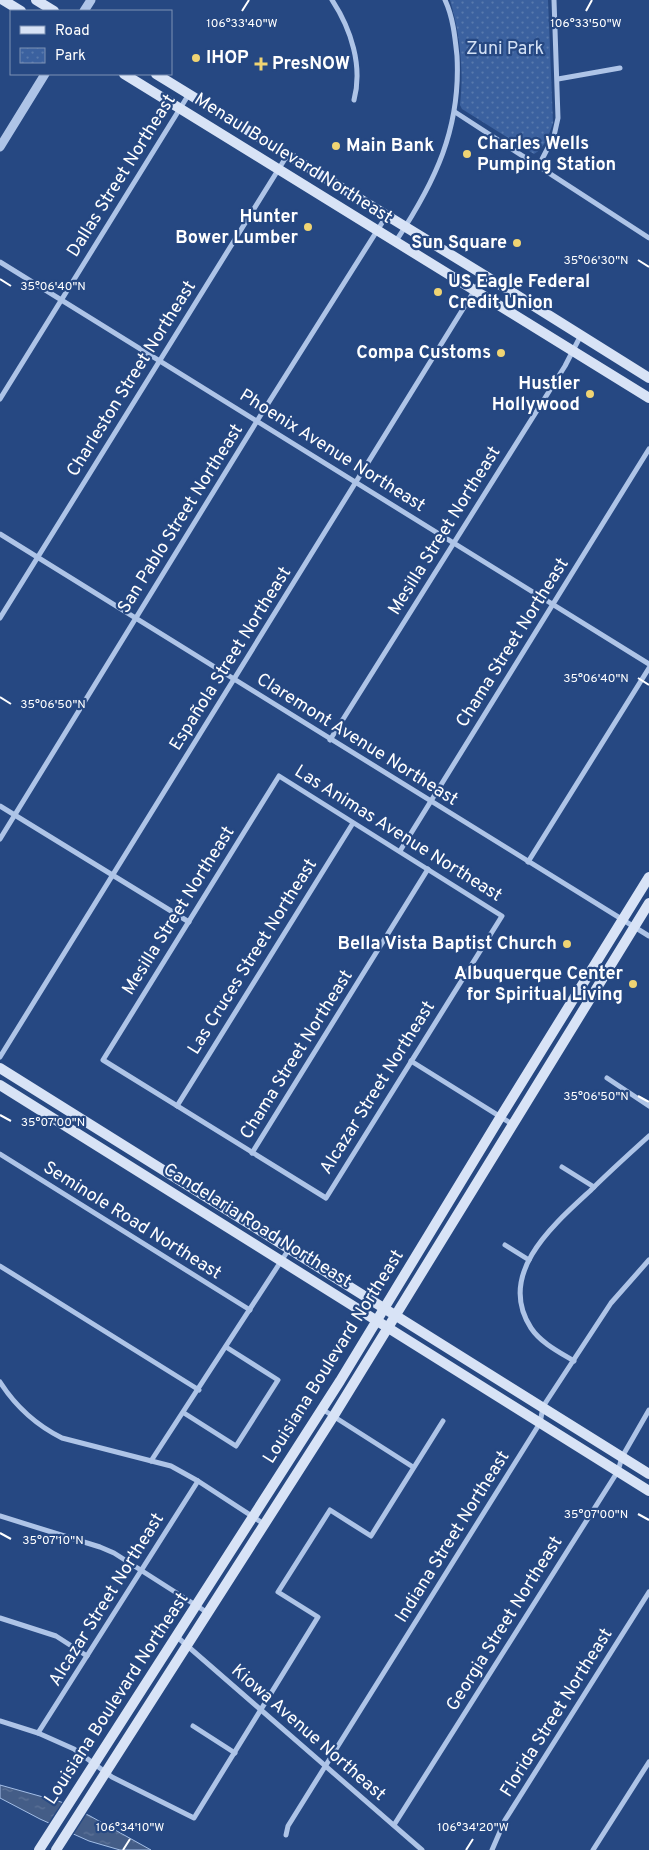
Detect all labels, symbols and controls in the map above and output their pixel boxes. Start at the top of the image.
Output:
legend [10,10,172,75]
text: 106°33'40"W [206,16,278,32]
text: 106°33'50"W [550,16,622,32]
text: Road [55,22,90,41]
park label: Zuni Park [466,38,544,61]
text: Park [55,47,86,66]
place label: IHOP [206,47,249,70]
marker: IHOP [190,52,202,64]
place label: PresNOW [272,53,350,76]
marker: PresNOW [254,57,268,71]
street label: Menaul Boulevard Northeast [189,88,397,230]
street label: Dallas Street Northeast [62,90,182,262]
place label: Charles Wells Pumping Station [477,133,616,177]
place label: Main Bank [346,135,434,158]
marker: Main Bank [330,140,342,152]
marker: Charles Wells Pumping Station [461,148,473,160]
place label: Hunter Bower Lumber [175,206,298,250]
marker: Hunter Bower Lumber [302,221,314,233]
place label: Sun Square [411,232,507,255]
marker: Sun Square [511,237,523,249]
text: 35°06'30"N [563,253,629,269]
place label: US Eagle Federal Credit Union [448,271,590,315]
street label: Charleston Street Northeast [62,277,202,481]
text: 35°06'40"N [20,279,86,295]
marker: US Eagle Federal Credit Union [432,286,444,298]
place label: Compa Customs [356,342,491,365]
marker: Compa Customs [495,347,507,359]
place label: Hustler Hollywood [492,373,580,417]
street label: Phoenix Avenue Northeast [235,384,429,518]
marker: Hustler Hollywood [584,388,596,400]
street label: San Pablo Street Northeast [113,420,249,618]
street label: Mesilla Street Northeast [384,442,506,620]
street label: Chama Street Northeast [451,554,575,732]
street label: Española Street Northeast [165,563,297,755]
street label: Claremont Avenue Northeast [252,668,462,812]
text: 35°06'40"N [563,671,629,687]
text: 35°06'50"N [20,697,86,713]
street label: Las Animas Avenue Northeast [290,761,506,907]
street label: Mesilla Street Northeast [118,822,240,1000]
street label: Las Cruces Street Northeast [183,855,323,1059]
place label: Bella Vista Baptist Church [338,933,557,956]
marker: Bella Vista Baptist Church [561,938,573,950]
place label: Albuquerque Center for Spiritual Living [454,963,623,1007]
street label: Chama Street Northeast [235,966,359,1144]
marker: Albuquerque Center for Spiritual Living [627,978,639,990]
street label: Alcazar Street Northeast [315,997,441,1179]
text: 35°06'50"N [563,1089,629,1105]
text: 35°07'00"N [21,1115,85,1131]
street label: Seminole Road Northeast [39,1157,225,1285]
street label: Candelaria Road Northeast [158,1158,356,1294]
street label: Louisiana Boulevard Northeast [259,1246,409,1468]
street label: Indiana Street Northeast [391,1447,515,1627]
text: 35°07'00"N [564,1507,628,1523]
street label: Alcazar Street Northeast [44,1509,170,1691]
street label: Georgia Street Northeast [442,1532,568,1716]
text: 35°07'10"N [22,1533,84,1549]
street label: Louisiana Boulevard Northeast [40,1589,194,1809]
street label: Florida Street Northeast [496,1624,618,1802]
street label: Kiowa Avenue Northeast [226,1660,390,1806]
text: 106°34'10"W [96,1820,164,1836]
text: 106°34'20"W [437,1820,509,1836]

